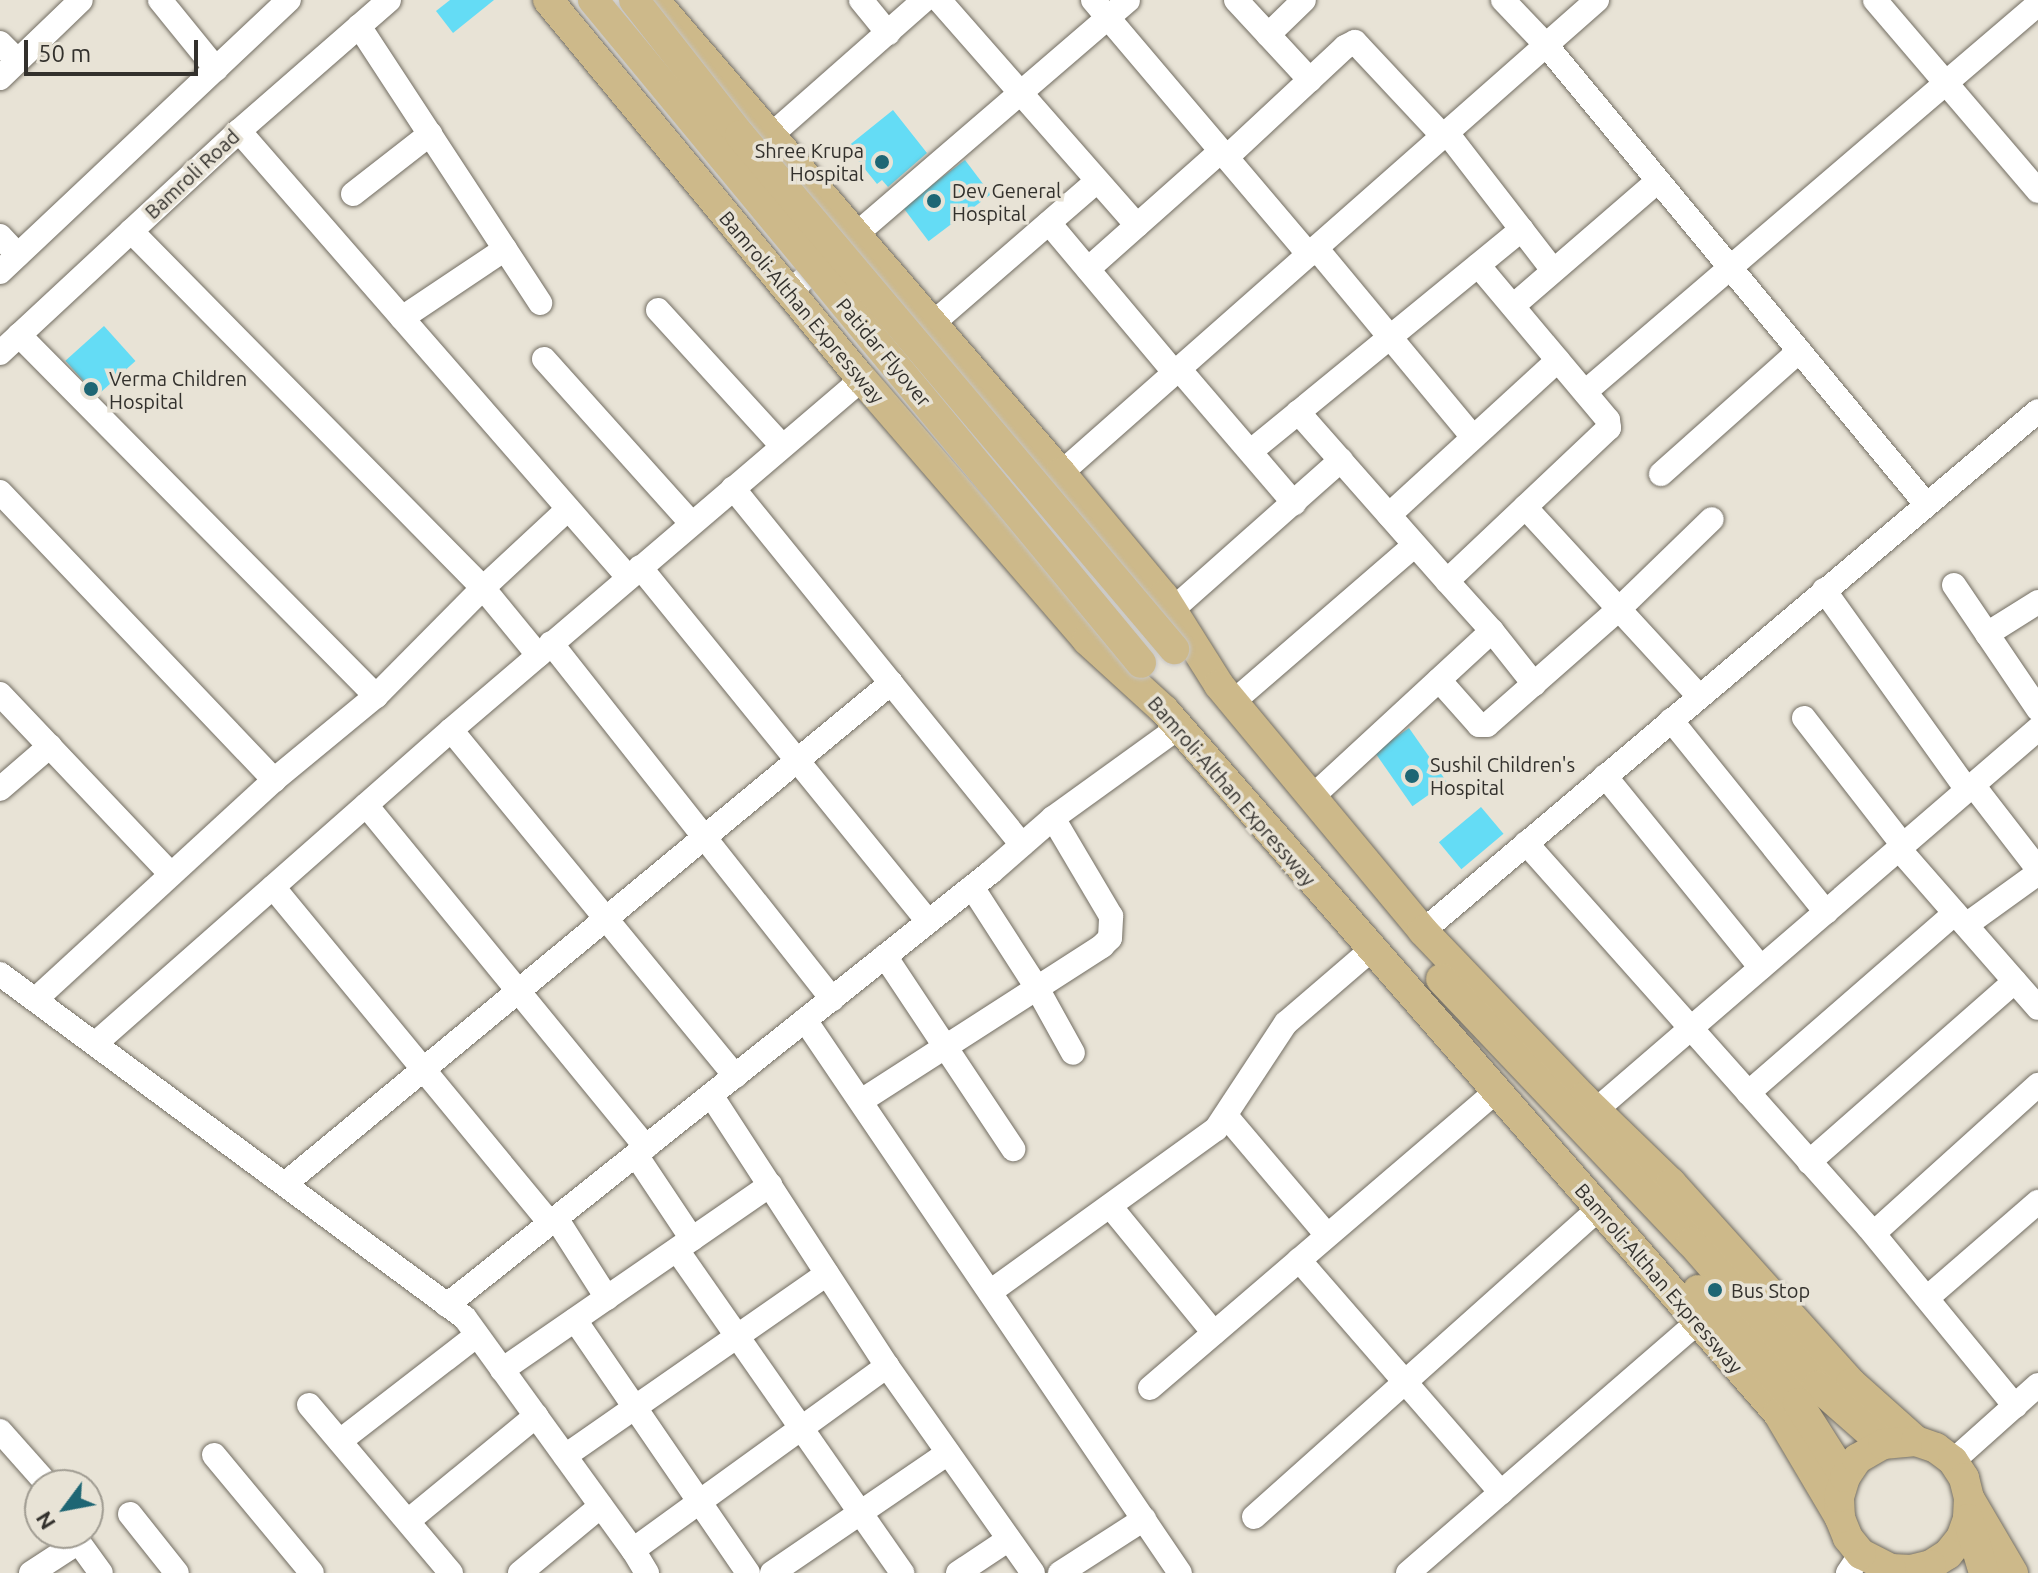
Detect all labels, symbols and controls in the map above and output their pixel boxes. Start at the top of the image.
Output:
scale bar [28,24,202,74]
text: 50 m [38,40,91,67]
street label: Bamroli Road [140,124,244,224]
place label: Shree Krupa Hospital [755,138,864,185]
marker: Shree Krupa Hospital [871,151,893,173]
place label: Dev General Hospital [952,178,1061,225]
marker: Dev General Hospital [923,190,945,212]
street label: Bamroli-Althan Expressway [714,206,890,408]
street label: Patidar Flyover [832,293,936,411]
place label: Verma Children Hospital [109,366,247,413]
marker: Verma Children Hospital [80,378,102,400]
street label: Bamroli-Althan Expressway [1143,691,1321,891]
place label: Sushil Children's Hospital [1430,752,1575,799]
marker: Sushil Children's Hospital [1401,765,1423,787]
street label: Bamroli-Althan Expressway [1570,1178,1748,1378]
place label: Bus Stop [1731,1278,1810,1302]
marker: Bus Stop [1706,1281,1724,1299]
north arrow [24,1469,104,1549]
text: N [30,1507,60,1535]

